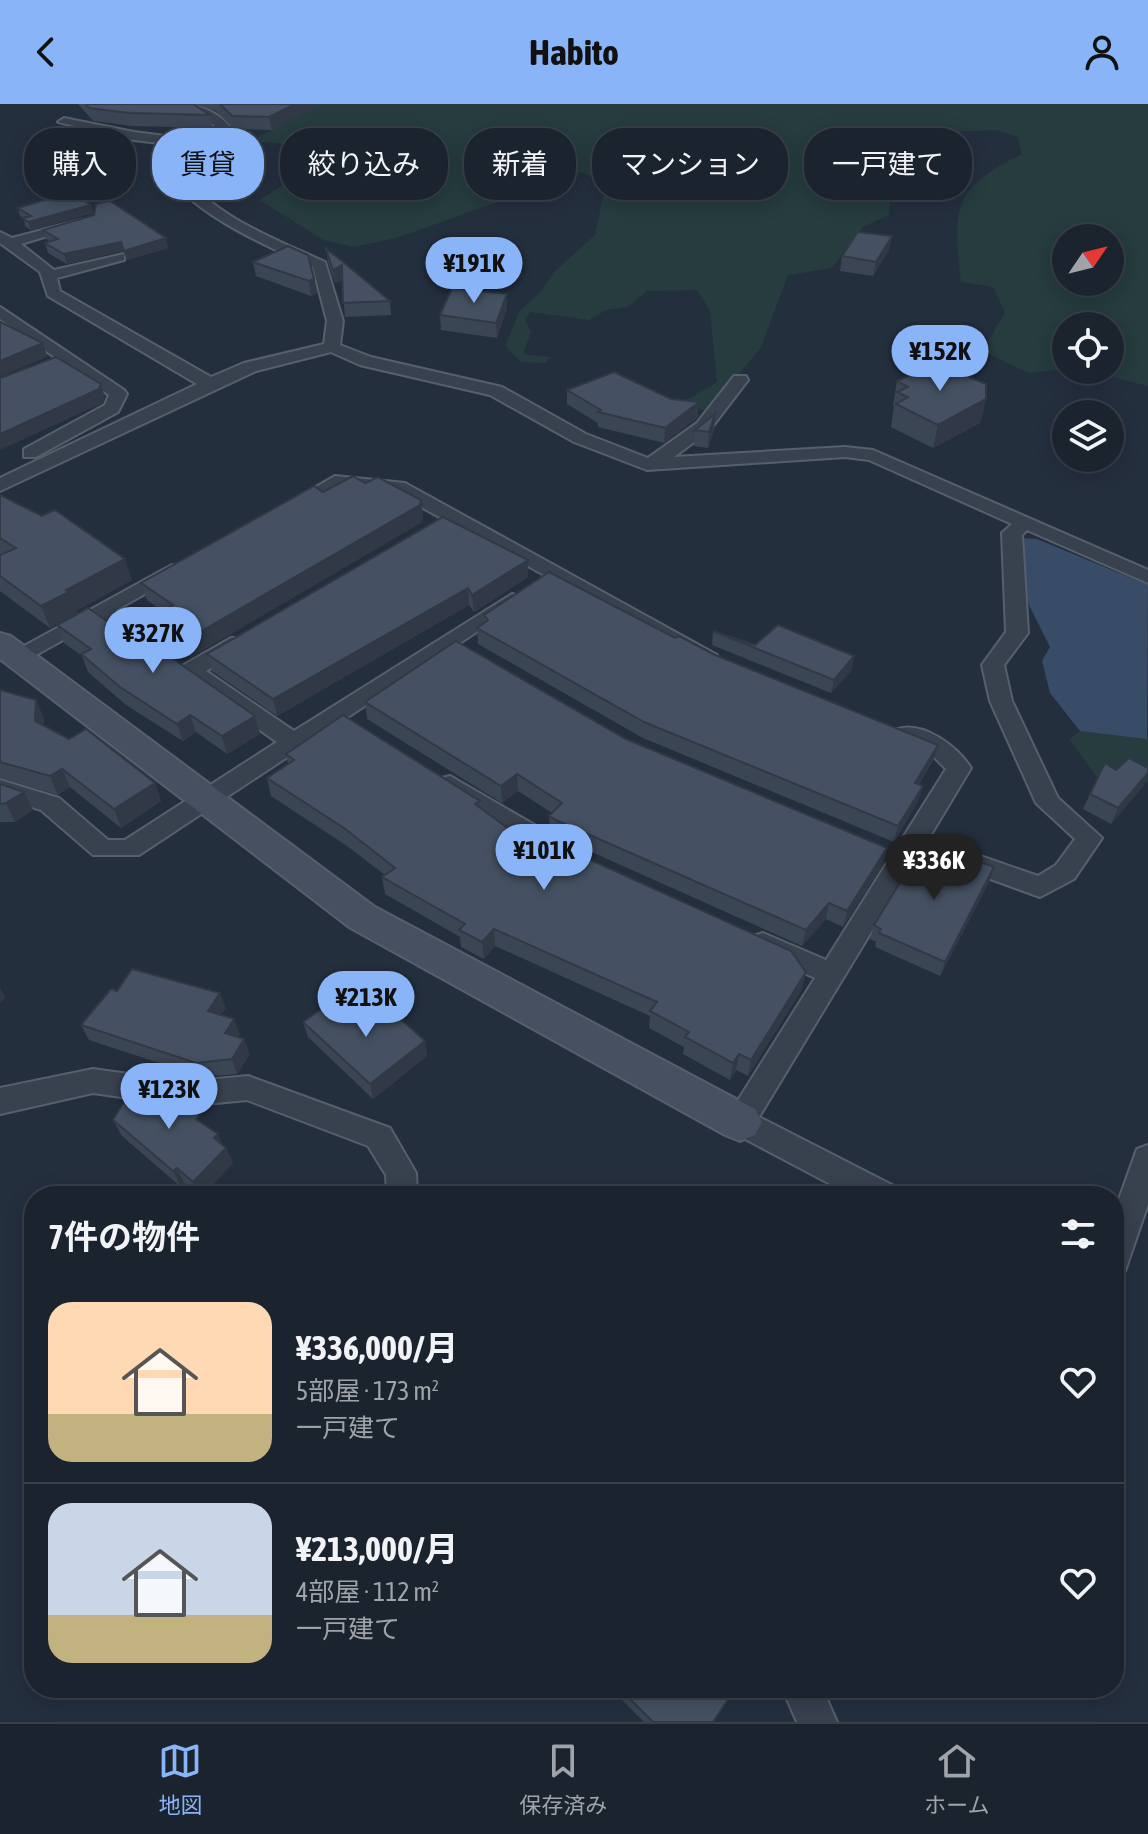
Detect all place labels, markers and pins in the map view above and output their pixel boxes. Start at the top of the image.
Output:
pin: ¥191K [418,237,530,305]
pin: ¥152K [884,325,996,393]
pin: ¥327K [97,607,209,675]
pin: ¥101K [488,824,600,892]
pin: ¥336K [878,834,990,902]
pin: ¥213K [310,971,422,1039]
pin: ¥123K [113,1063,225,1131]

